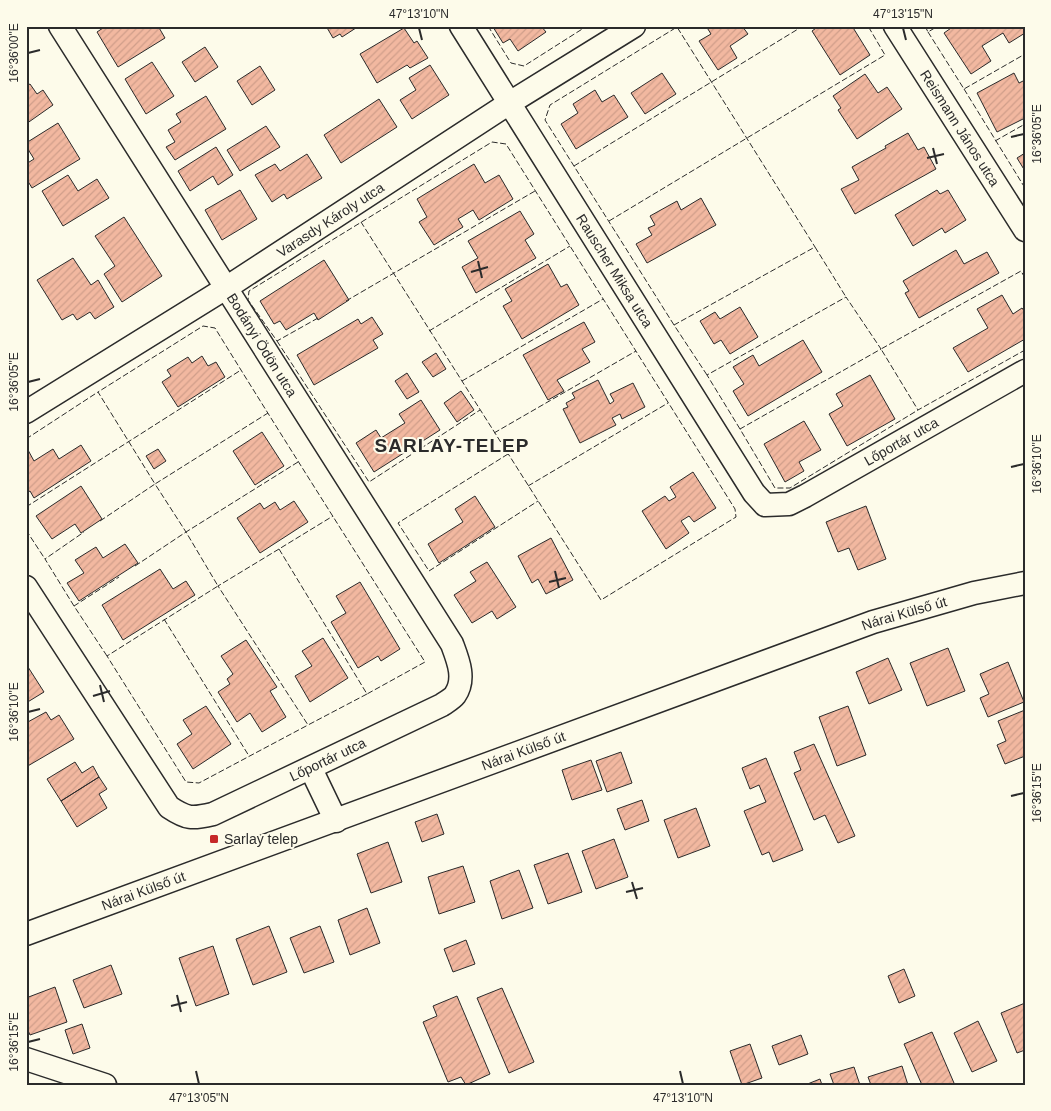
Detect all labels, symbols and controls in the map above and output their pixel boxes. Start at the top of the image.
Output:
text: 47°13'10"N [389,7,449,21]
text: 47°13'15"N [873,7,933,21]
text: 16°36'00"E [7,23,21,83]
street label: Reismann János utca [917,67,1003,189]
text: 16°36'05"E [1030,104,1044,164]
street label: Varasdy Károly utca [274,179,387,261]
street label: Rauscher Miksa utca [573,211,656,331]
street label: Bodányi Ödön utca [224,290,301,400]
text: 16°36'05"E [7,352,21,412]
street label: Lőportár utca [861,414,941,469]
text: 16°36'10"E [1030,434,1044,494]
district label: SARLAY-TELEP [375,435,529,456]
street label: Nárai Külső út [859,593,949,634]
text: 16°36'10"E [7,682,21,742]
street label: Nárai Külső út [479,728,568,774]
street label: Lőportár utca [287,734,369,784]
text: 16°36'15"E [1030,763,1044,823]
place label: Sarlay telep [224,831,298,847]
marker: Sarlay telep [208,833,220,845]
street label: Nárai Külső út [99,868,187,914]
text: 16°36'15"E [7,1012,21,1072]
text: 47°13'05"N [169,1091,229,1105]
text: 47°13'10"N [653,1091,713,1105]

